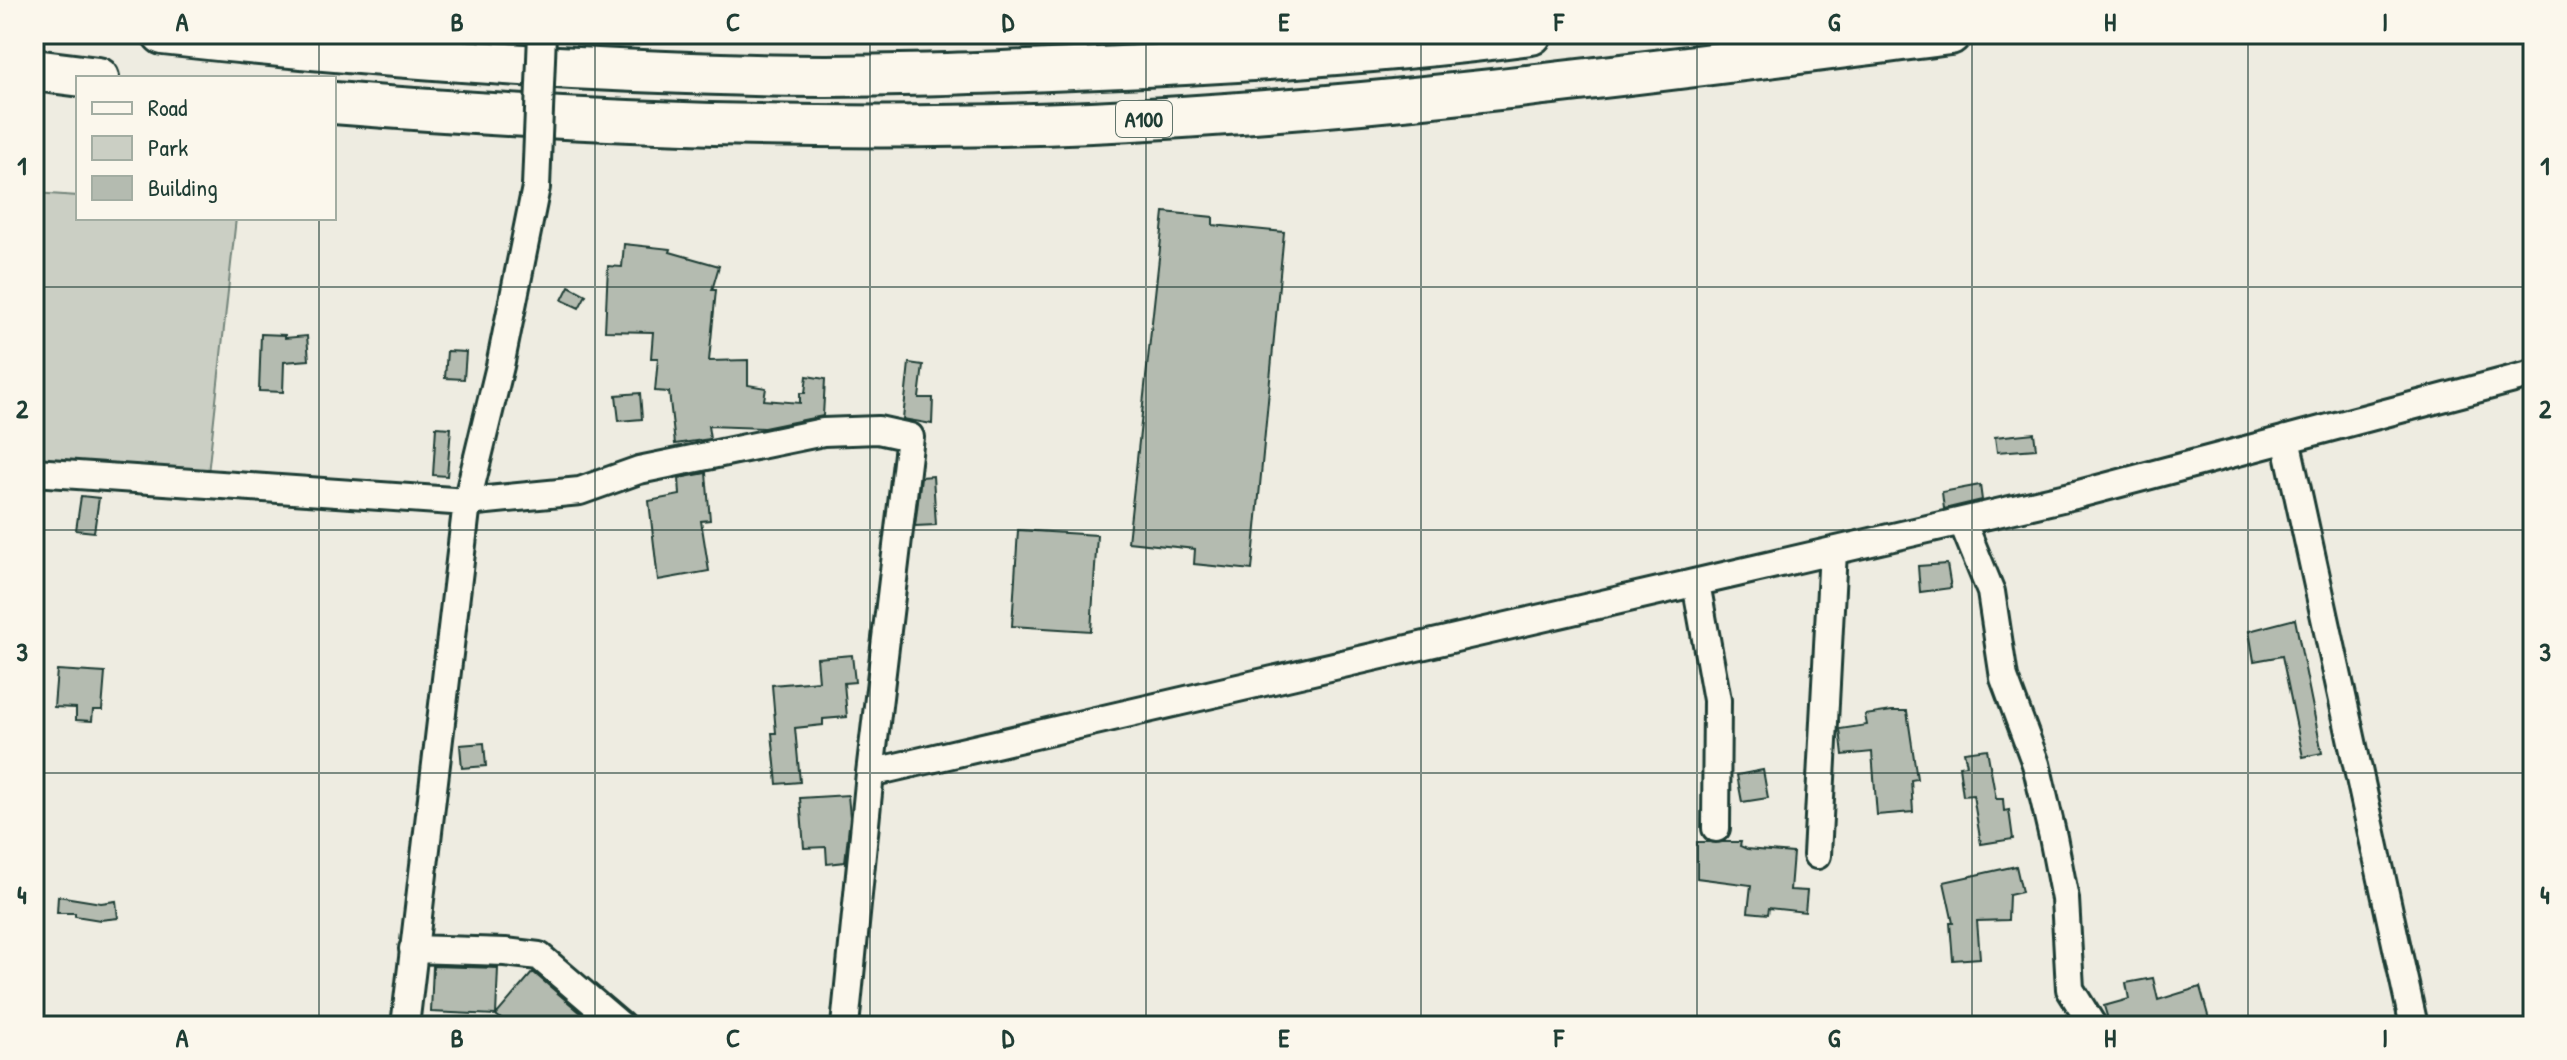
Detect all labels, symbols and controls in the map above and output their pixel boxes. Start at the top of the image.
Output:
text: A [176,4,189,39]
text: B [450,4,464,39]
text: C [726,4,740,39]
text: D [1002,4,1015,39]
text: E [1278,4,1290,39]
text: F [1553,4,1565,39]
text: G [1828,4,1841,39]
text: H [2104,4,2116,39]
text: I [2382,4,2388,39]
legend [76,76,336,220]
text: Road [148,91,187,123]
road number: A100 [1116,101,1172,137]
text: Park [148,131,188,163]
text: 1 [17,148,27,183]
text: 1 [2540,148,2550,183]
text: Building [148,171,218,203]
text: 2 [16,391,29,426]
text: 2 [2539,391,2552,426]
text: 3 [16,634,28,669]
text: 3 [2539,634,2551,669]
text: 4 [17,877,27,912]
text: 4 [2540,877,2550,912]
text: A [176,1020,189,1055]
text: B [450,1020,464,1055]
text: C [726,1020,740,1055]
text: D [1002,1020,1015,1055]
text: E [1278,1020,1290,1055]
text: F [1553,1020,1565,1055]
text: G [1828,1020,1841,1055]
text: H [2104,1020,2116,1055]
text: I [2382,1020,2388,1055]

